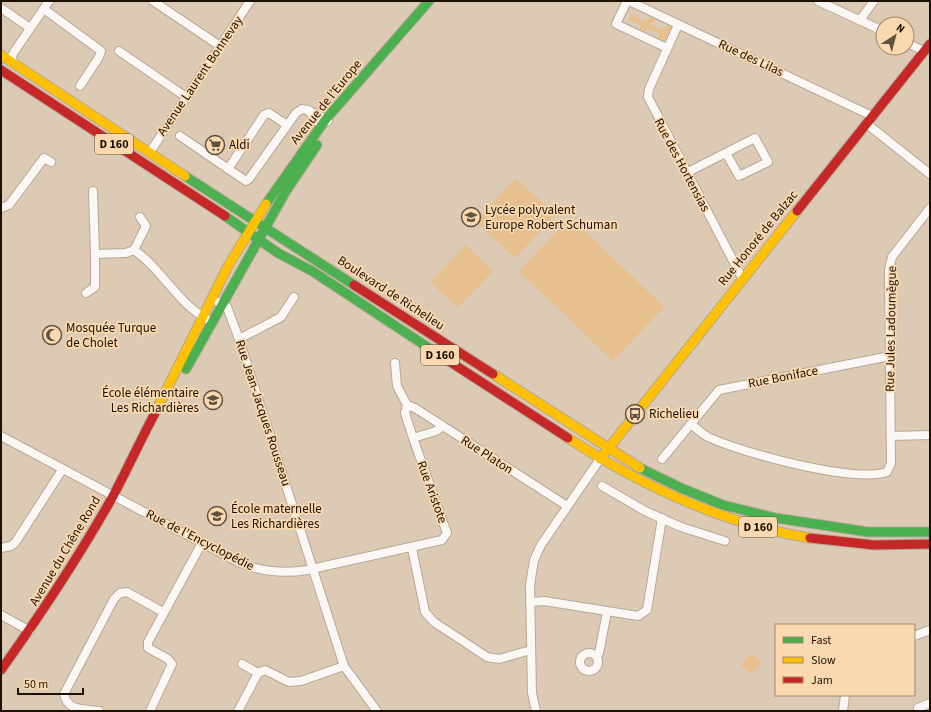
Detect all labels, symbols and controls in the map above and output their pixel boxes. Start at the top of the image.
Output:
street label: Avenue Laurent Bonnevay [153,12,247,140]
north arrow [875,16,915,56]
text: N [893,20,908,37]
street label: Rue des Lilas [715,35,787,81]
street label: Avenue de l’Europe [286,56,366,148]
street label: Rue des Hortensias [650,115,715,215]
road number: D 160 [95,134,133,154]
supermarket icon: Aldi [204,134,226,156]
place label: Aldi [229,136,250,154]
street label: Rue Honoré de Balzac [714,186,802,290]
place label: Lycée polyvalent Europe Robert Schuman [485,201,618,234]
school or university icon: Lycée polyvalent Europe Robert Schuman [460,206,482,228]
street label: Boulevard de Richelieu [334,252,448,334]
street label: Rue Jules Ladoumègue [881,266,901,392]
place label: Mosquée Turque de Cholet [66,319,156,352]
mosque icon: Mosquée Turque de Cholet [41,324,63,346]
street label: Rue Jean-Jacques Rousseau [231,338,295,488]
road number: D 160 [421,345,459,365]
street label: Rue Boniface [747,361,819,393]
place label: École élémentaire Les Richardières [102,384,200,417]
school or university icon: École élémentaire Les Richardières [202,389,224,411]
bus stop icon: Richelieu [624,403,646,425]
place label: Richelieu [649,405,699,423]
street label: Rue Platon [457,431,517,479]
street label: Rue Aristote [412,458,452,526]
street label: Avenue du Chêne Rond [25,493,105,609]
place label: École maternelle Les Richardières [231,500,322,533]
street label: Rue de l’Encyclopédie [143,505,257,575]
school or university icon: École maternelle Les Richardières [206,505,228,527]
road number: D 160 [739,517,777,537]
legend [775,624,915,696]
text: Fast [811,632,831,649]
text: Slow [811,652,836,669]
scale bar [18,670,83,696]
text: Jam [811,672,833,689]
text: 50 m [24,676,48,693]

